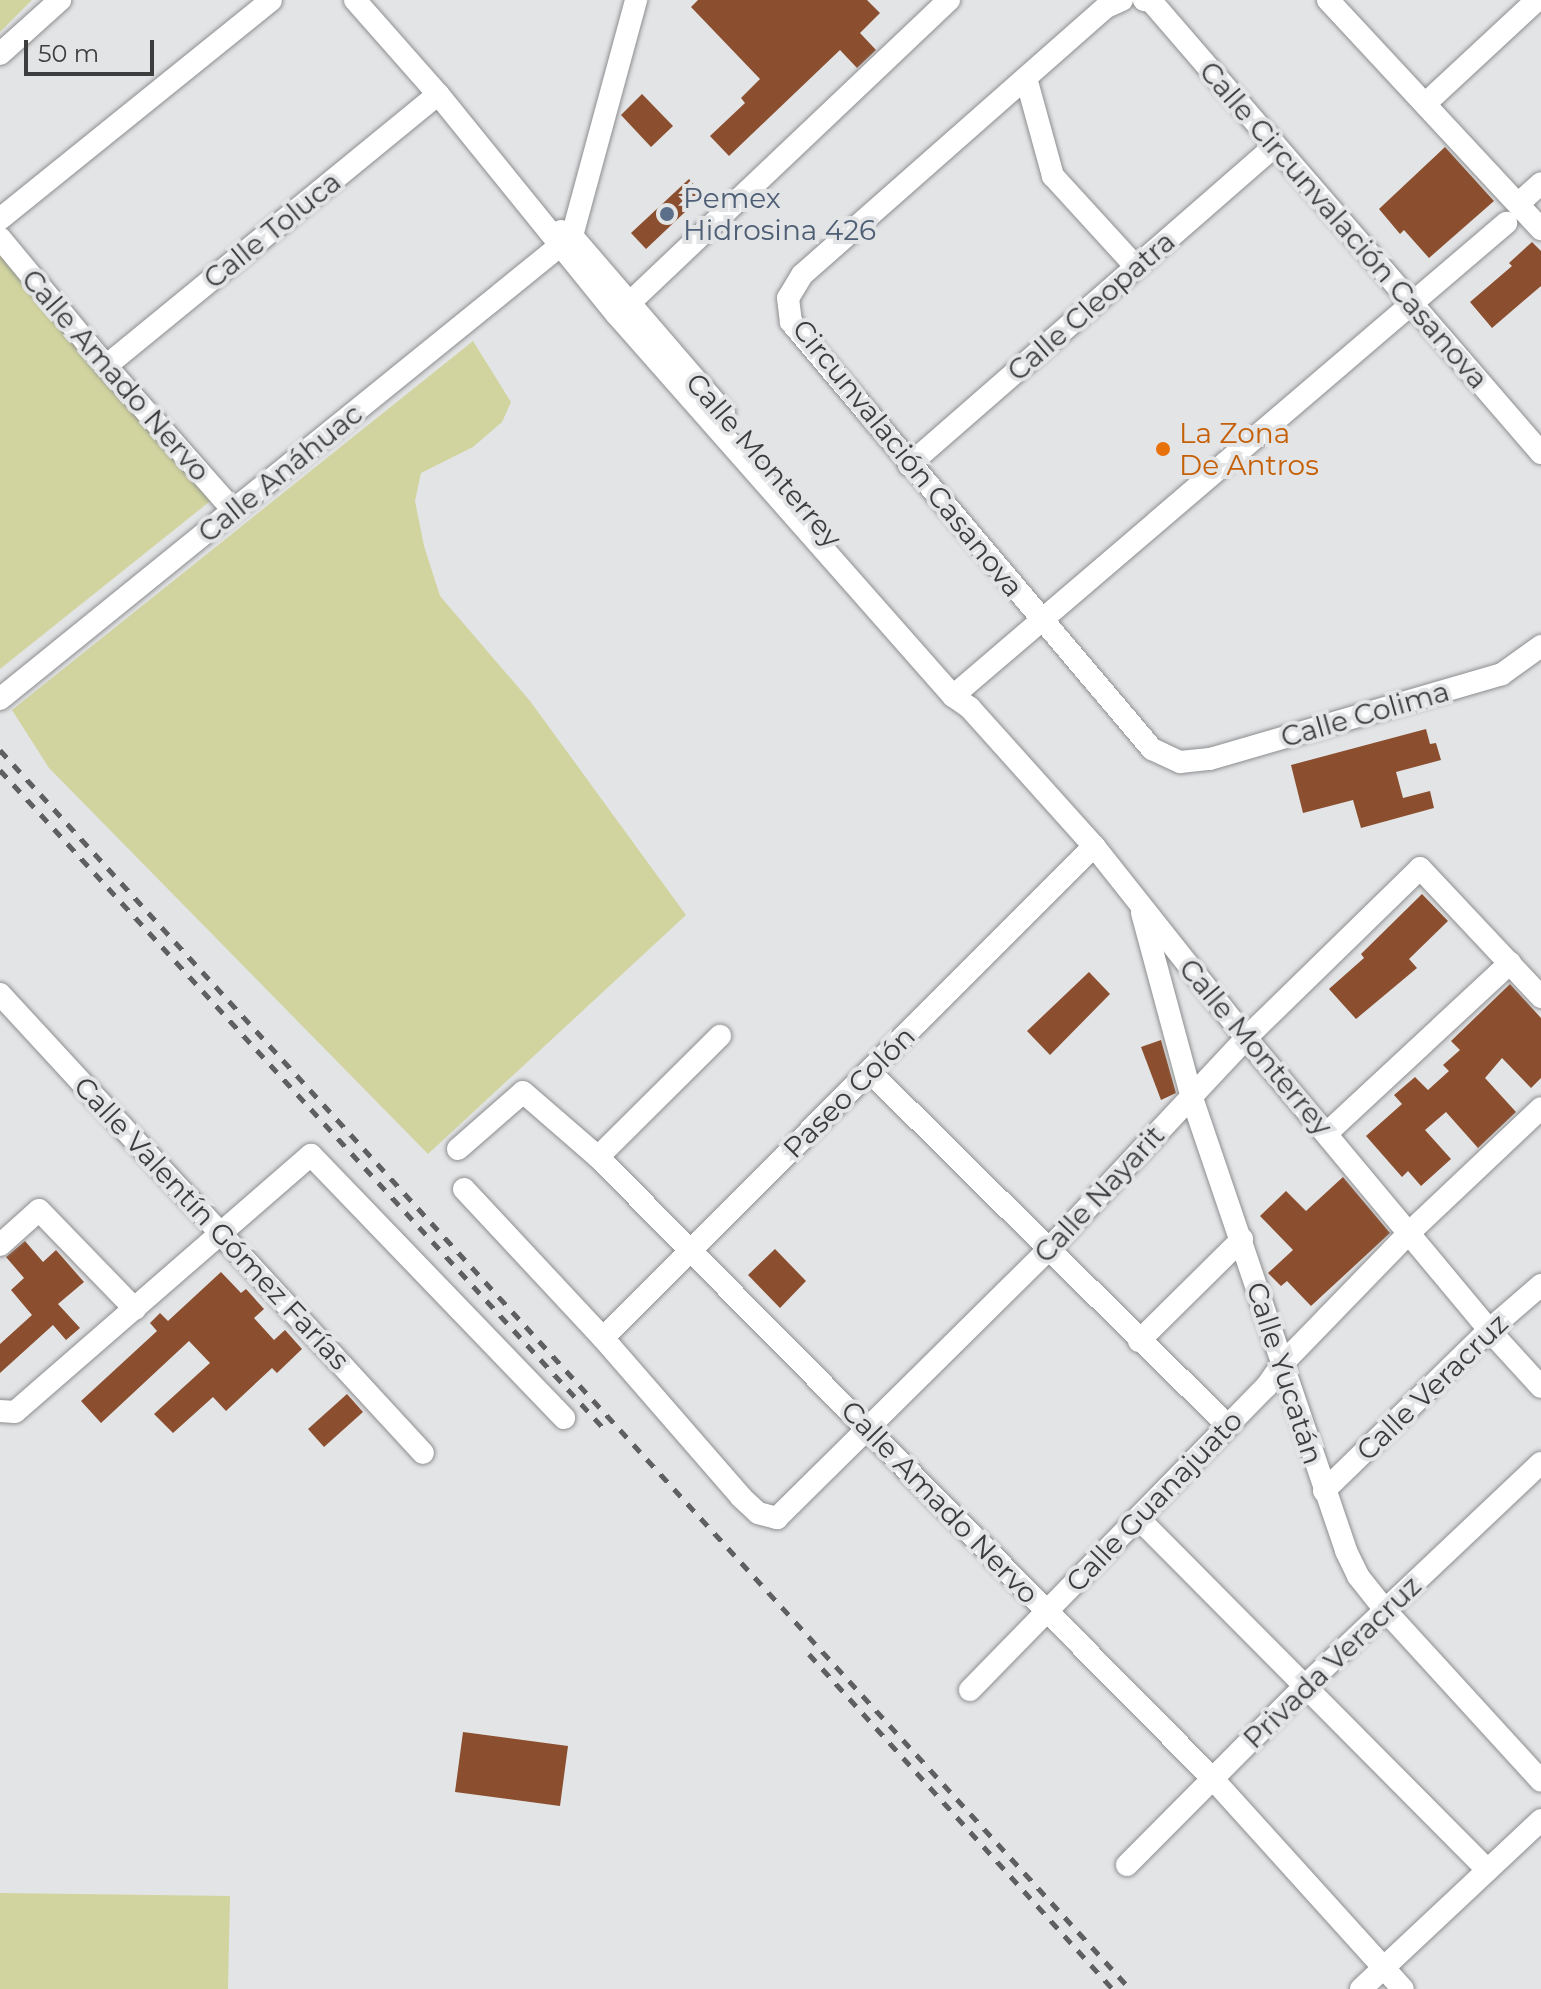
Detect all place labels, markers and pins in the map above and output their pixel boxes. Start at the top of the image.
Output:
place label: Pemex Hidrosina 426 [683,181,876,247]
marker: Pemex Hidrosina 426 [658,205,676,223]
place label: La Zona De Antros [1179,416,1319,482]
marker: La Zona De Antros [1154,440,1172,458]

